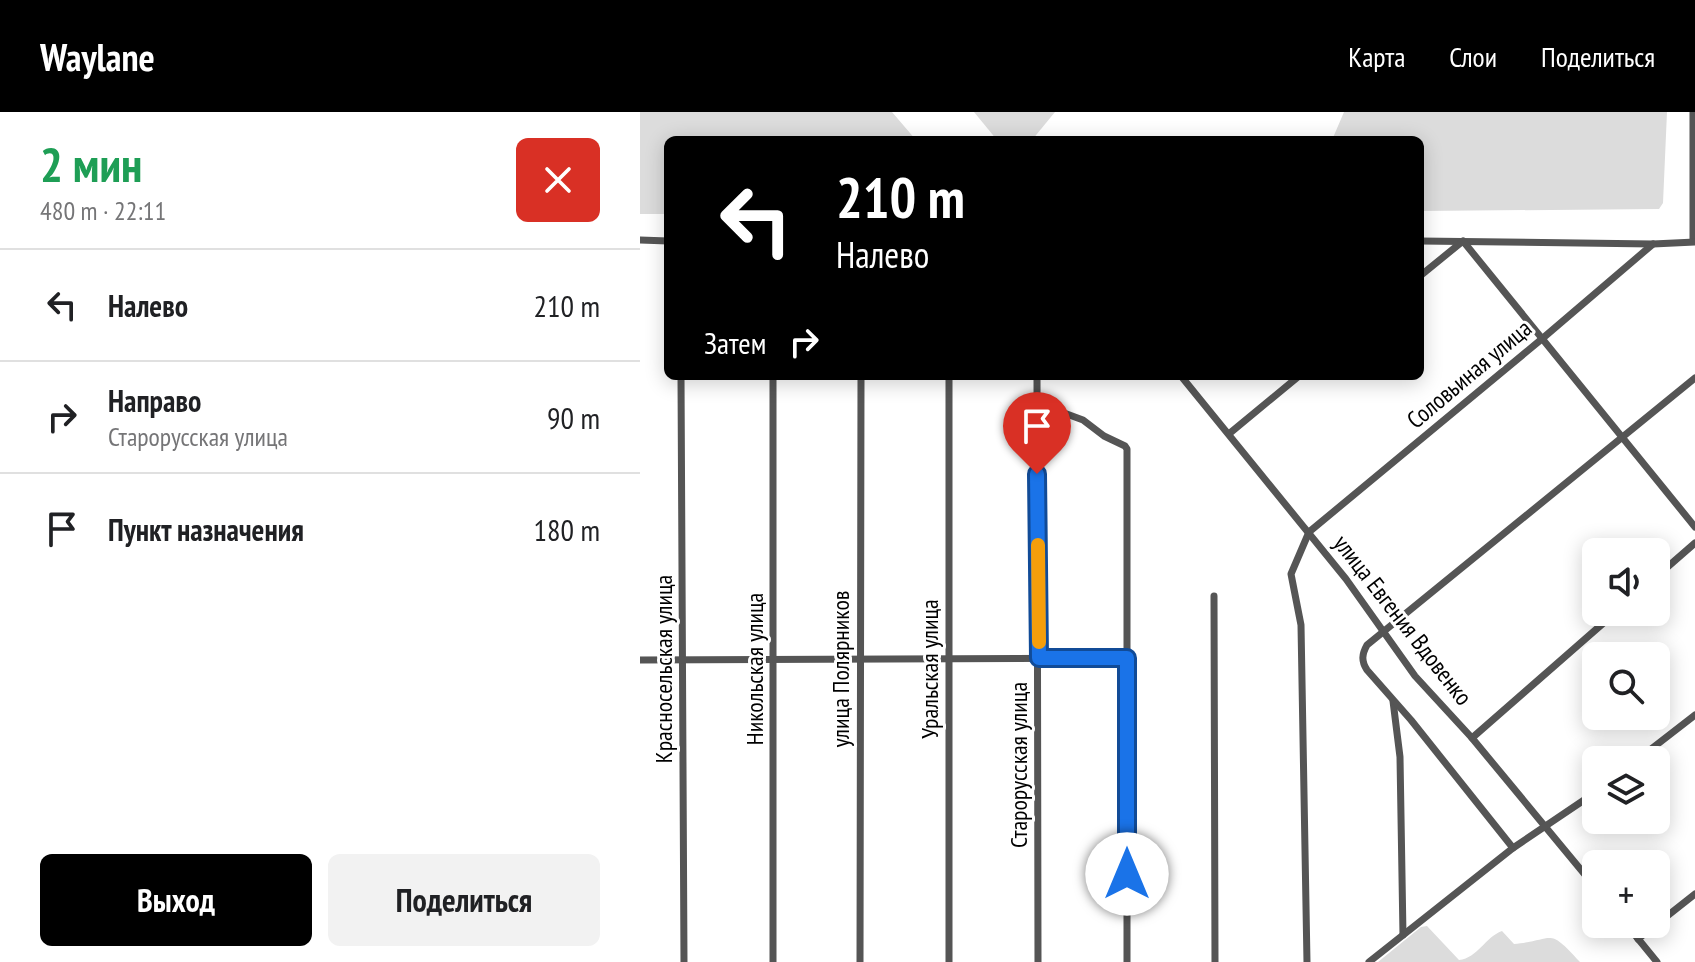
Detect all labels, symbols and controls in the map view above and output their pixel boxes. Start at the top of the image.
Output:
text: Waylane [40,32,155,81]
text: Карта [1348,38,1405,75]
text: Слои [1449,38,1497,75]
text: Поделиться [1541,38,1655,75]
text: 2 мин [40,133,142,195]
button: close [516,138,600,222]
text: 210 m [836,161,965,233]
icon: left [704,168,808,272]
text: 480 m · 22:11 [40,194,166,227]
text: Налево [836,231,929,278]
icon: left [40,283,84,327]
text: Налево [108,286,188,325]
text: 210 m [534,286,600,325]
street label: Соловьиная улица [1400,313,1538,435]
icon: right [782,320,826,364]
text: Затем [704,323,766,362]
text: Направо [108,381,201,420]
pin [1003,392,1071,474]
icon: right [40,395,84,439]
text: 90 m [547,398,600,437]
icon: arrive [1015,404,1059,448]
text: Старорусская улица [108,420,288,453]
icon: arrive [40,507,84,551]
text: Пункт назначения [108,510,304,549]
text: 180 m [534,510,600,549]
street label: улица Евгения Вдовенко [1327,528,1479,712]
map controls [1582,538,1670,938]
button: sound [1582,538,1670,626]
street label: Красносельская улица [648,575,679,763]
street label: улица Полярников [825,591,856,747]
street label: Никольская улица [739,593,770,745]
street label: Уральская улица [914,599,945,739]
button: search [1582,642,1670,730]
street label: Старорусская улица [1003,682,1034,848]
button: layers [1582,746,1670,834]
position arrow [1085,832,1169,916]
button: + [1582,850,1670,938]
button: Выход [40,854,312,946]
button: Поделиться [328,854,600,946]

